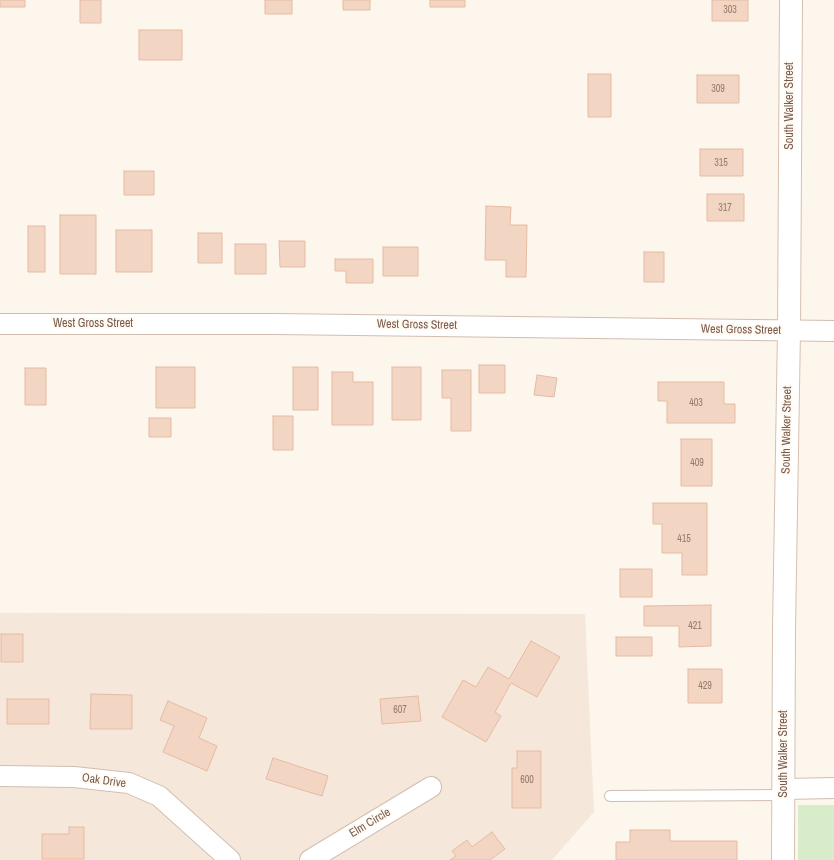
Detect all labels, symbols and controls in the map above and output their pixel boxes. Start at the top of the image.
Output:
house number: 303 [723,4,737,16]
street label: South Walker Street [783,62,797,150]
house number: 309 [711,83,725,95]
house number: 315 [714,157,728,169]
house number: 317 [718,202,732,214]
street label: West Gross Street [53,317,133,331]
street label: West Gross Street [377,317,457,333]
street label: West Gross Street [701,322,781,338]
street label: South Walker Street [779,386,795,474]
house number: 403 [689,397,703,409]
house number: 409 [690,457,704,469]
house number: 415 [677,533,691,545]
house number: 421 [688,620,702,632]
house number: 429 [698,680,712,692]
house number: 607 [393,704,407,716]
street label: South Walker Street [777,710,791,798]
street label: Oak Drive [81,771,127,791]
house number: 600 [520,774,534,786]
street label: Elm Circle [347,805,393,841]

